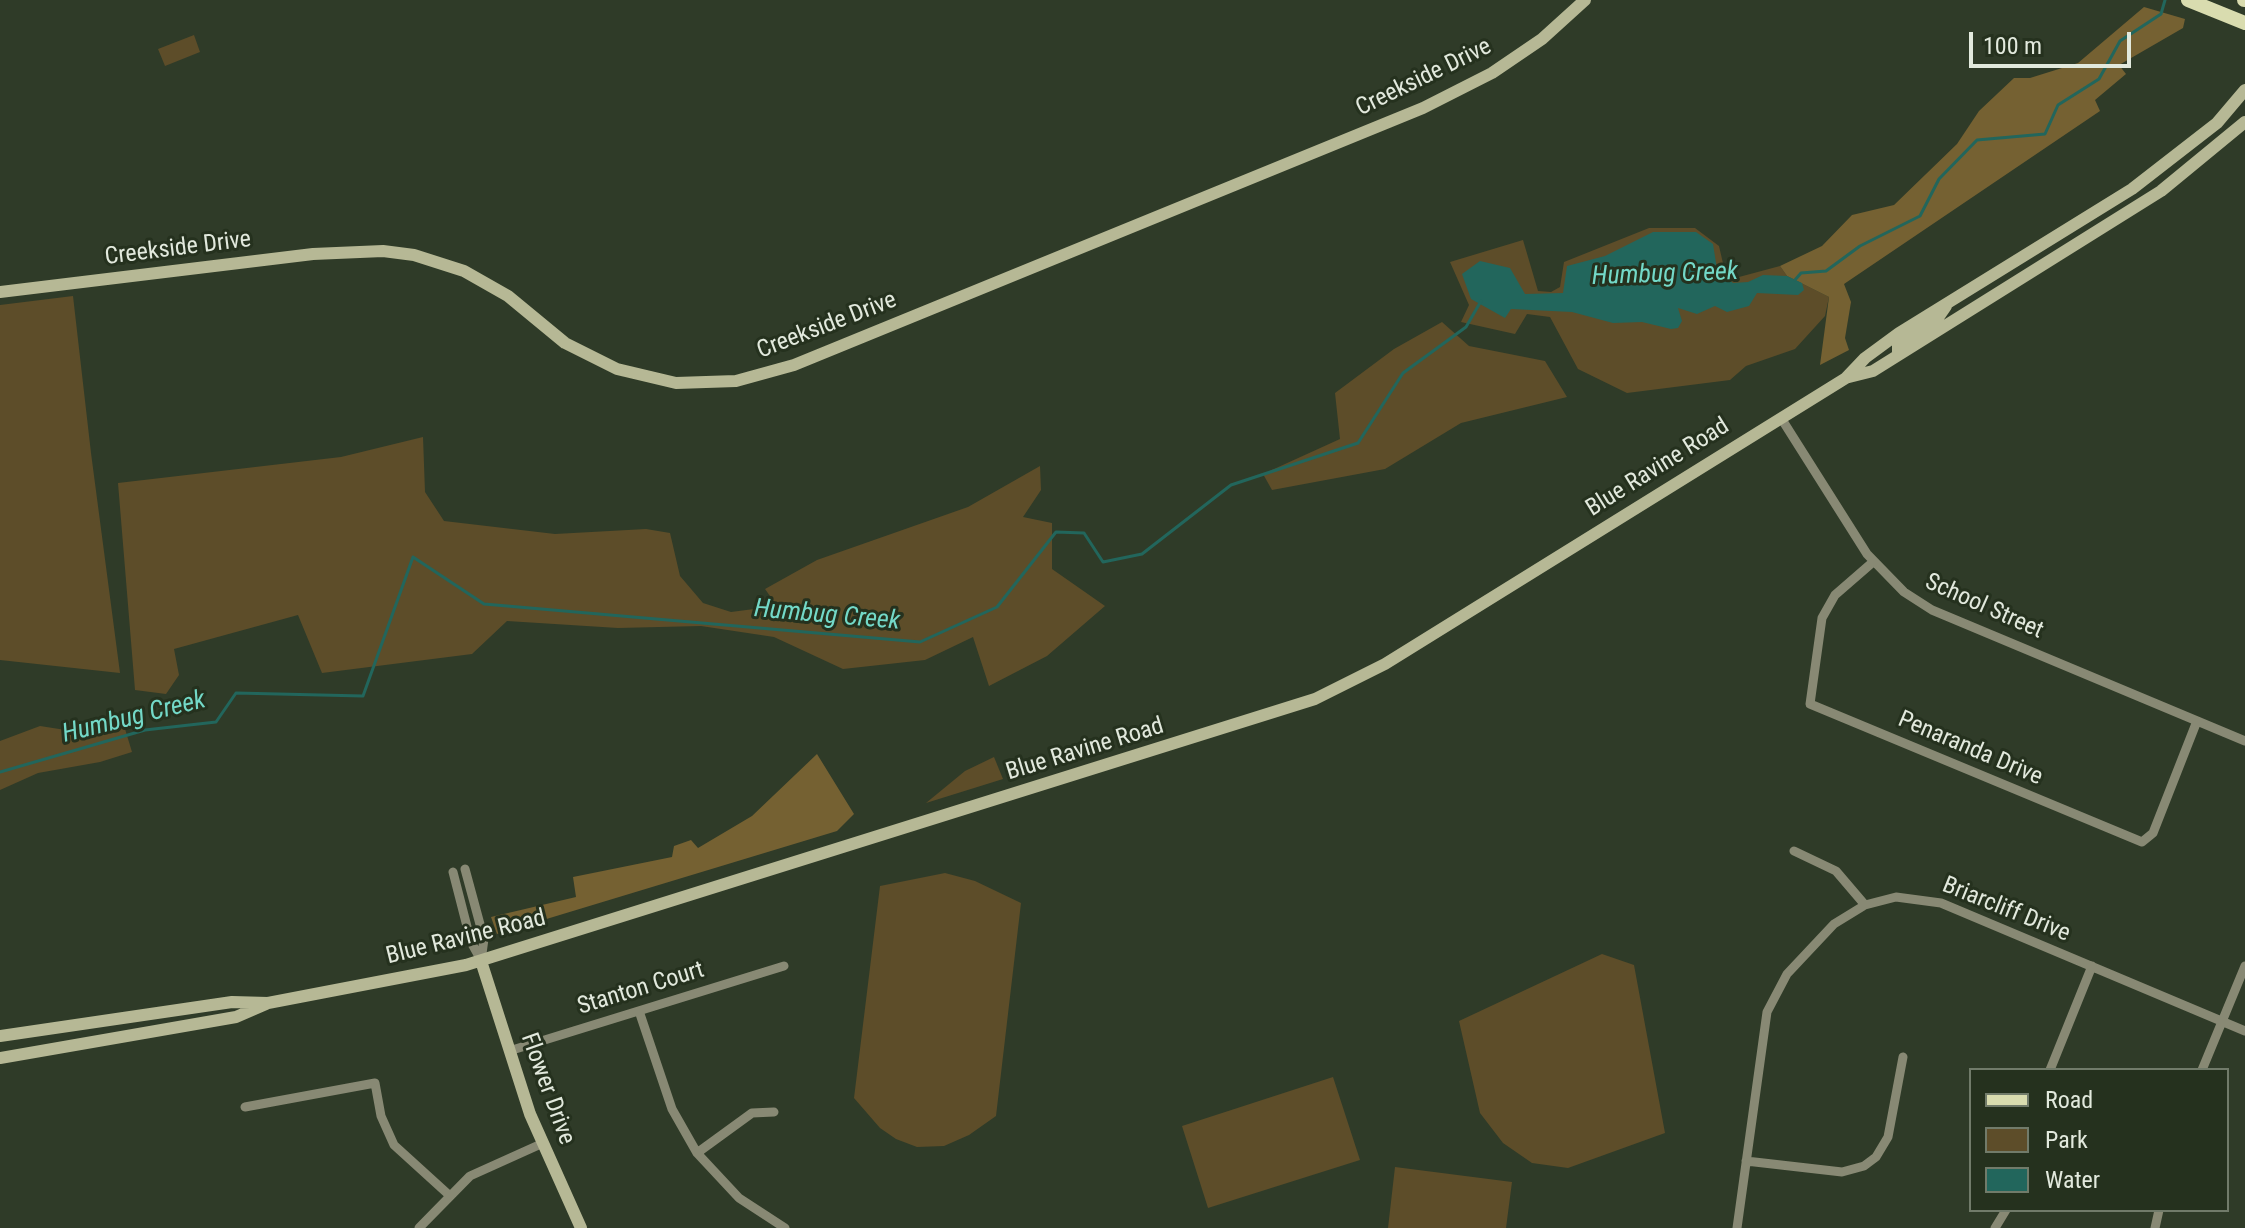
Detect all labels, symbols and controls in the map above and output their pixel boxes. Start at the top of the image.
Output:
scale bar [1973,16,2135,66]
text: 100 m [1983,32,2042,60]
street label: Creekside Drive [1352,33,1496,123]
street label: Creekside Drive [103,226,253,272]
water label: Humbug Creek [1591,257,1739,293]
street label: Creekside Drive [753,286,901,366]
street label: Blue Ravine Road [1581,413,1735,523]
street label: School Street [1920,568,2048,646]
water label: Humbug Creek [753,594,901,638]
water label: Humbug Creek [59,685,209,751]
street label: Penaranda Drive [1893,706,2047,792]
street label: Blue Ravine Road [1003,712,1167,788]
street label: Briarcliff Drive [1938,871,2074,949]
street label: Blue Ravine Road [383,904,549,972]
street label: Stanton Court [574,956,708,1022]
street label: Flower Drive [514,1029,580,1149]
legend [1969,1068,2229,1212]
text: Road [2045,1086,2093,1114]
text: Park [2045,1126,2088,1154]
text: Water [2045,1166,2100,1194]

